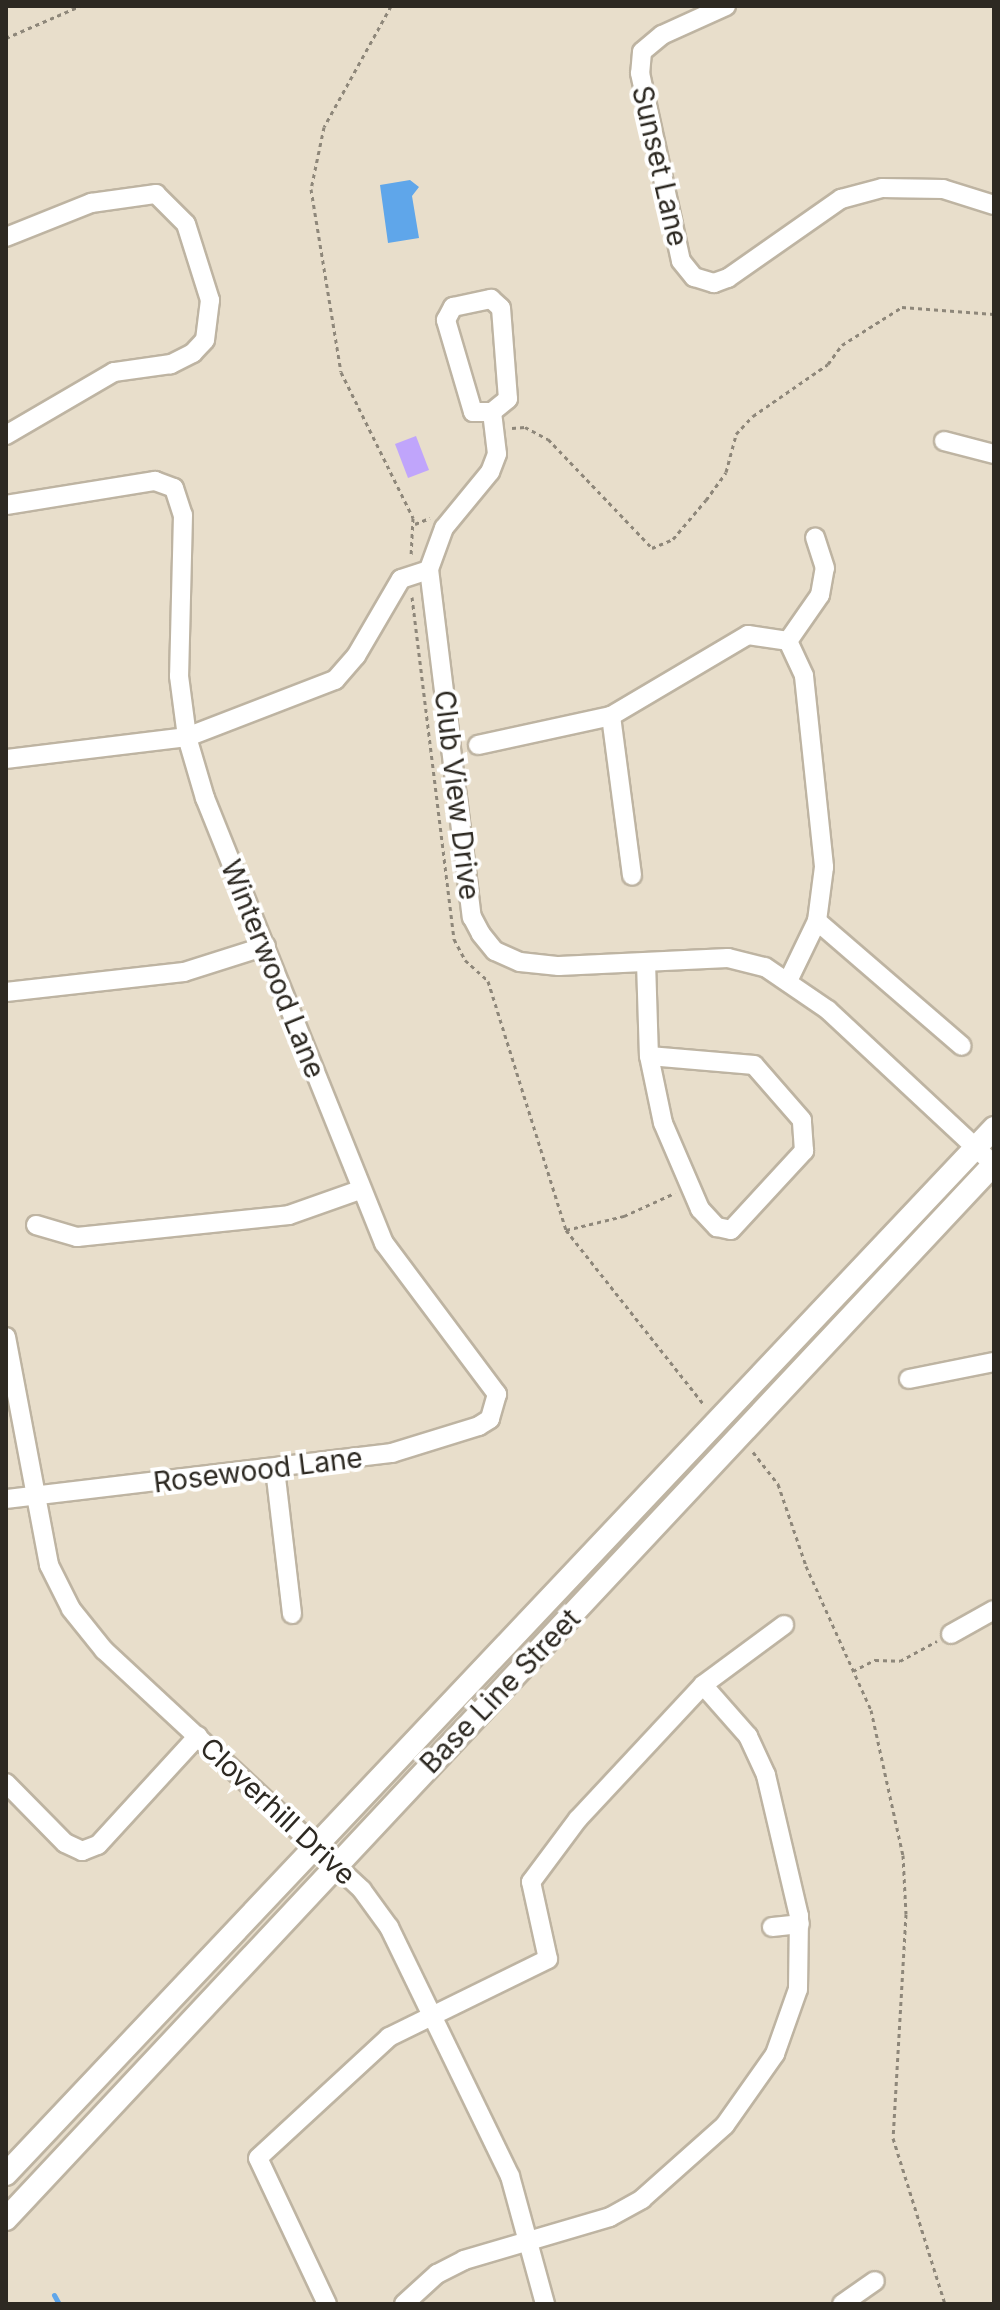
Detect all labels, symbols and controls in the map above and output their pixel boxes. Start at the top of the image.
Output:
street label: Sunset Lane [625,83,695,249]
street label: Club View Drive [427,688,487,902]
street label: Winterwood Lane [214,855,332,1083]
street label: Rosewood Lane [152,1441,364,1499]
street label: Base Line Street [413,1602,587,1780]
street label: Cloverhill Drive [193,1730,363,1892]

